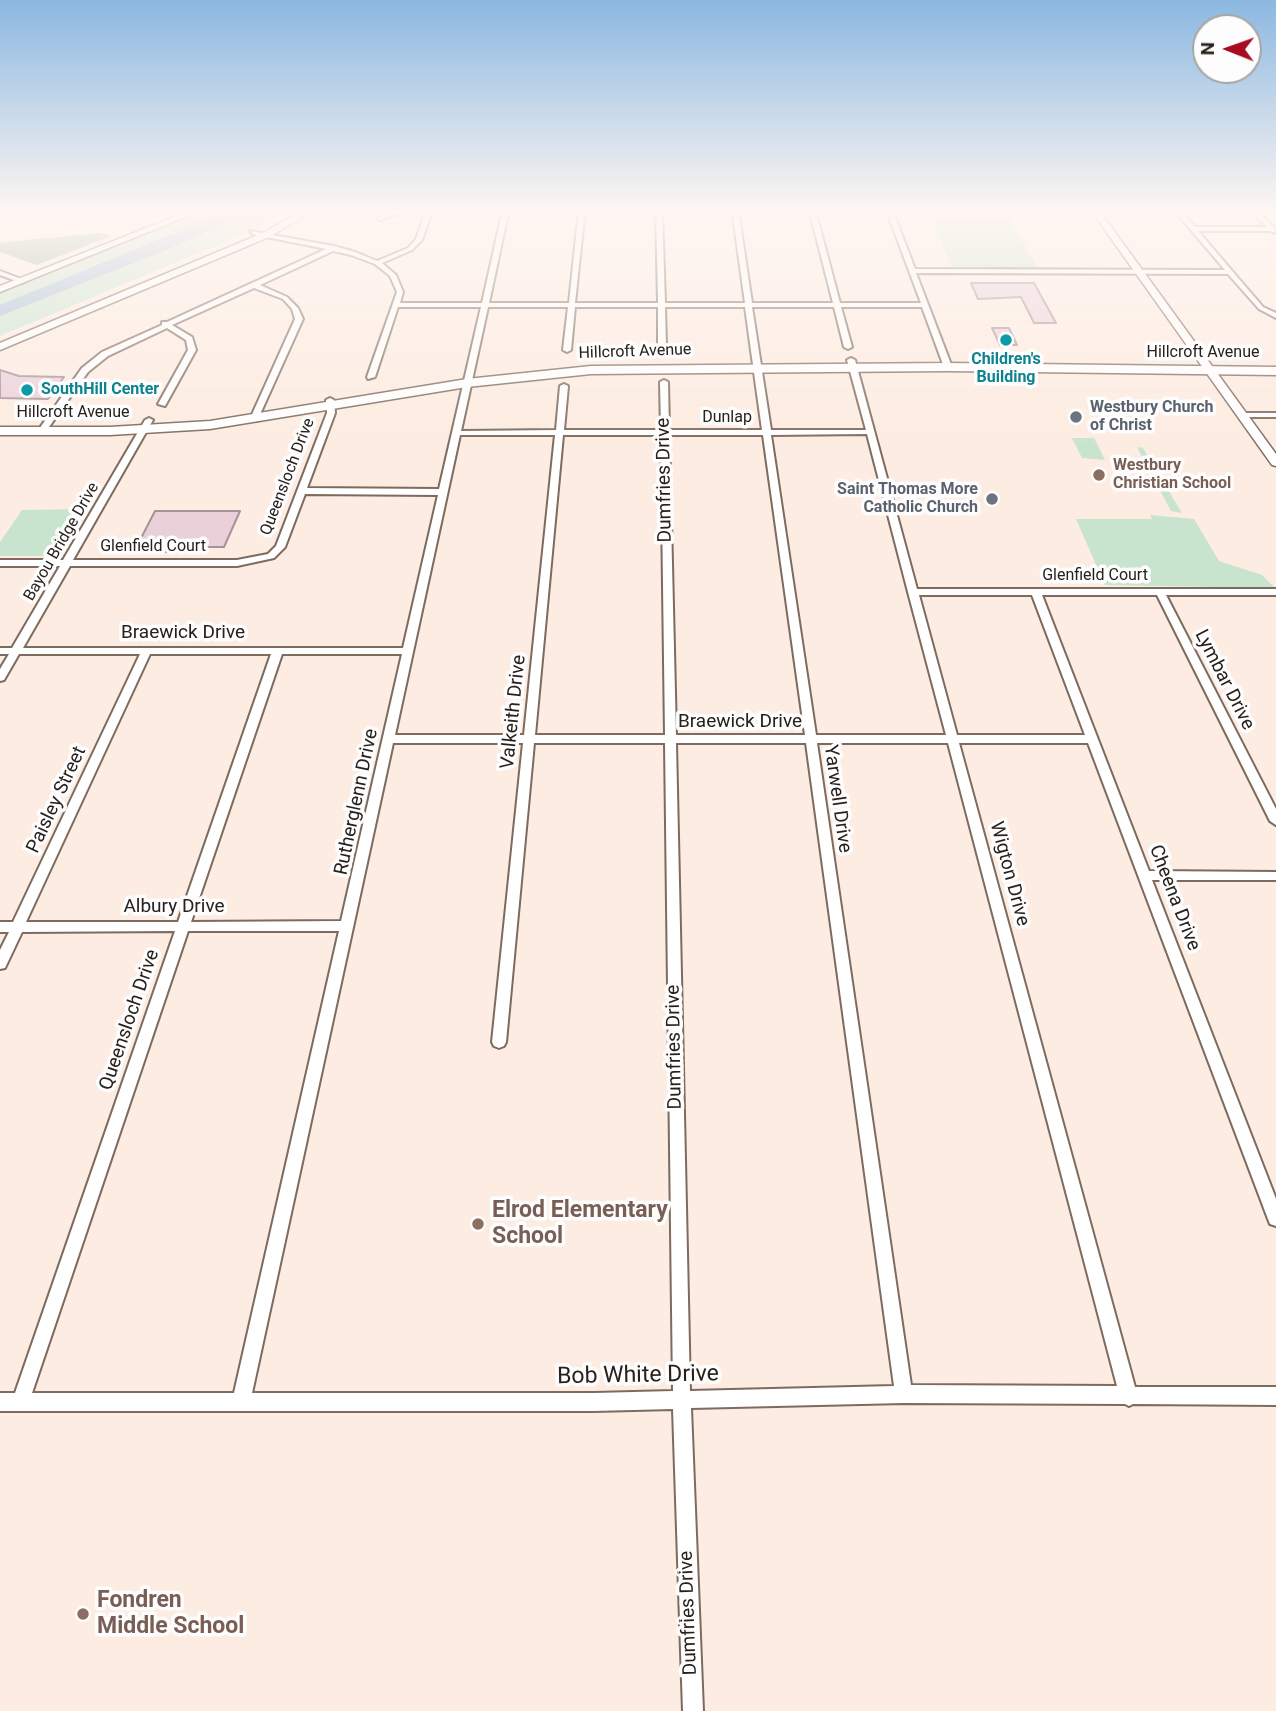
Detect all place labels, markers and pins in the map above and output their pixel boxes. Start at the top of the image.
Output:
marker: Children's Building [998,332,1014,348]
place label: Children's Building [971,350,1041,388]
place label: SouthHill Center [41,380,159,400]
marker: SouthHill Center [19,382,35,398]
place label: Westbury Church of Christ [1090,398,1213,436]
marker: Westbury Church of Christ [1068,409,1084,425]
place label: Westbury Christian School [1113,456,1231,494]
marker: Westbury Christian School [1091,467,1107,483]
place label: Saint Thomas More Catholic Church [837,480,978,518]
marker: Saint Thomas More Catholic Church [984,491,1000,507]
place label: Elrod Elementary School [492,1197,668,1251]
marker: Elrod Elementary School [470,1216,486,1232]
place label: Fondren Middle School [97,1587,244,1641]
marker: Fondren Middle School [75,1606,91,1622]

